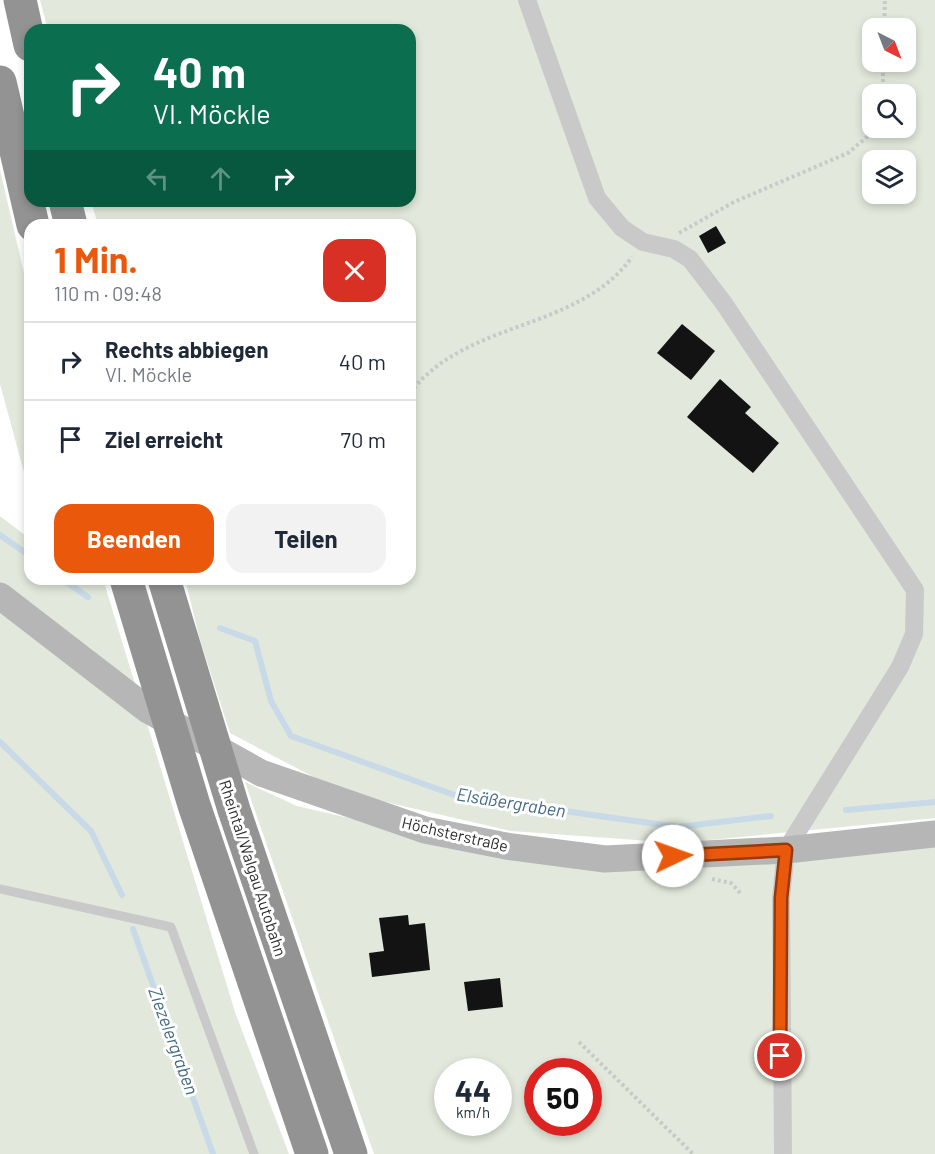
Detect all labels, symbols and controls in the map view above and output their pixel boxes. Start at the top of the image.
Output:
north arrow [862,18,916,72]
map controls [862,18,916,204]
text: 40 m [153,46,246,96]
icon: right [54,48,132,126]
button: search [862,84,916,138]
text: VI. Möckle [153,97,271,129]
button: layers [862,150,916,204]
icon: left [141,162,174,195]
icon: ahead [204,162,237,195]
icon: right [267,162,300,195]
text: 1 Min. [54,237,138,280]
button: close [323,239,386,302]
text: 110 m · 09:48 [54,281,162,305]
text: Rechts abbiegen [105,336,268,362]
icon: right [54,345,87,378]
text: 40 m [339,348,386,374]
text: VI. Möckle [105,362,192,386]
icon: arrive [54,423,87,456]
text: Ziel erreicht [105,426,223,452]
text: 70 m [341,426,386,452]
button: Beenden [54,504,214,573]
button: Teilen [226,504,386,573]
street label: Rheintal/Walgau Autobahn [216,777,291,958]
water label: Elsäßergraben [455,783,567,821]
street label: Höchsterstraße [400,812,510,855]
position arrow [641,824,705,888]
water label: Ziezelergraben [144,984,204,1098]
pin [754,1030,805,1081]
icon: arrive [763,1039,796,1072]
speed limit sign: 50 [524,1058,602,1136]
text: 44 [455,1072,491,1108]
text: km/h [456,1103,490,1121]

